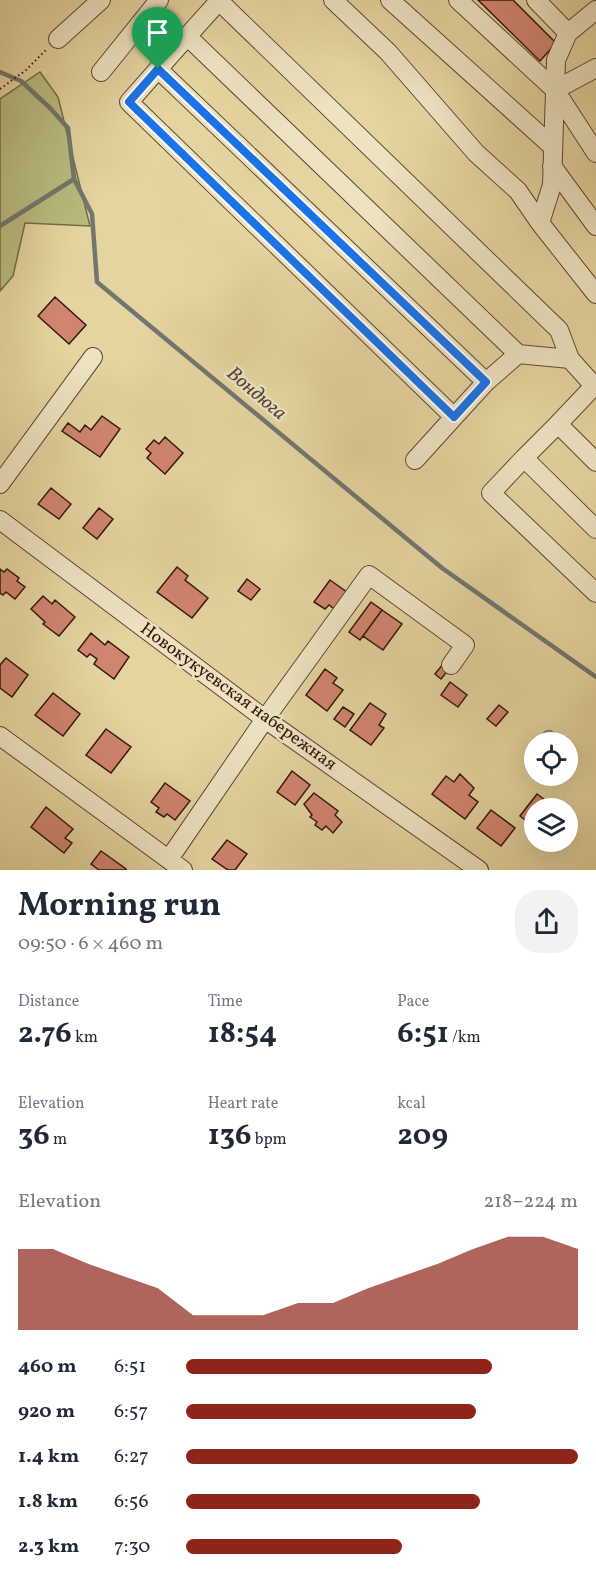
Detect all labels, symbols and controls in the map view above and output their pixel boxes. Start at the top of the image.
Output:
pin [132,7,183,69]
icon: arrive [141,16,174,49]
water label: Вондюга [220,361,292,427]
street label: Новокукуевская набережная [134,617,342,777]
map controls [524,732,578,852]
button: locate [524,732,578,786]
button: layers [524,798,578,852]
text: Morning run [18,884,221,930]
button: share [515,890,578,953]
text: 09:50 · 6 × 460 m [18,930,163,958]
text: Distance [18,991,79,1013]
text: Time [208,991,243,1013]
text: Pace [397,991,429,1013]
text: 2.76 [18,1013,72,1055]
text: 18:54 [208,1013,277,1055]
text: 6:51 [397,1013,449,1055]
text: km [72,1027,98,1049]
text: /km [449,1027,481,1049]
text: Elevation [18,1093,85,1115]
text: Heart rate [208,1093,278,1115]
text: kcal [397,1093,426,1115]
text: 36 [18,1115,50,1157]
text: 136 [208,1115,252,1157]
text: 209 [397,1115,448,1157]
text: m [50,1129,67,1151]
text: bpm [252,1129,287,1151]
text: Elevation [18,1188,101,1216]
text: 218–224 m [484,1188,578,1216]
text: 460 m [18,1353,77,1381]
text: 6:51 [114,1353,146,1381]
text: 920 m [18,1398,75,1426]
text: 6:57 [114,1398,148,1426]
text: 1.4 km [18,1443,79,1471]
text: 6:27 [114,1443,149,1471]
text: 1.8 km [18,1488,78,1516]
text: 6:56 [114,1488,149,1516]
text: 2.3 km [18,1533,79,1561]
text: 7:30 [114,1533,150,1561]

